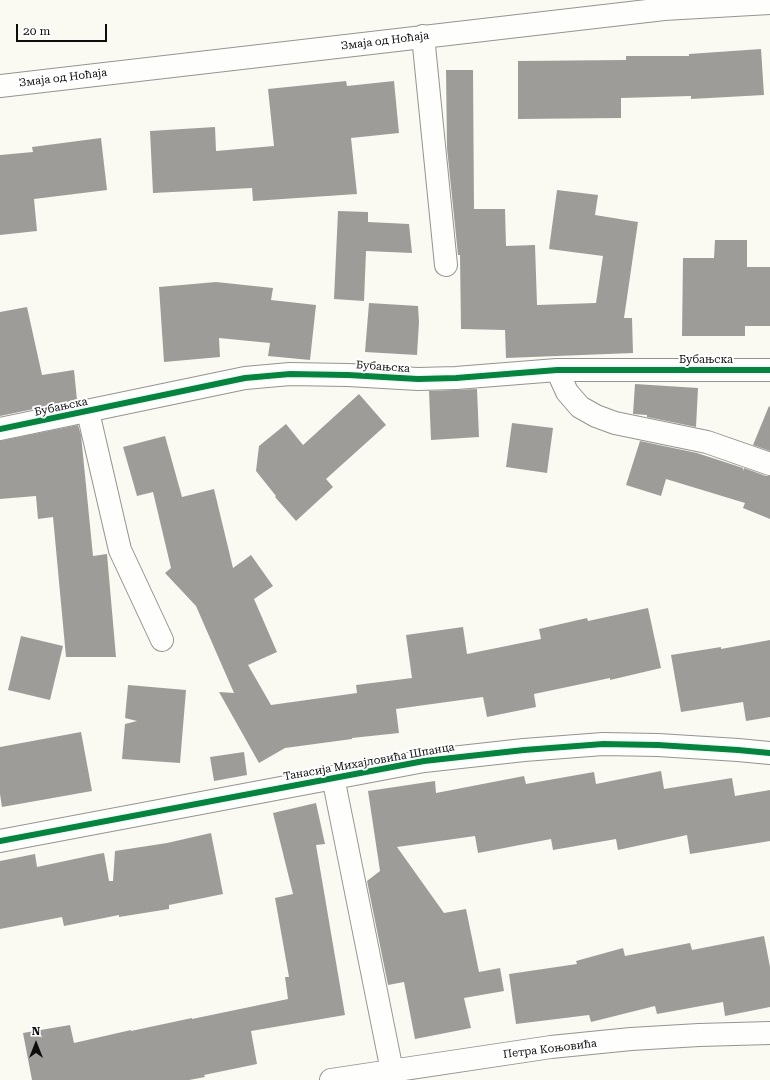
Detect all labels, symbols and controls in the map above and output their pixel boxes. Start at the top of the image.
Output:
scale bar [18,16,109,42]
text: 20 m [23,24,50,38]
street label: Змаја од Ноћаја [340,29,430,53]
street label: Змаја од Ноћаја [18,66,108,90]
street label: Бубањска [679,353,733,367]
street label: Бубањска [356,359,410,375]
street label: Бубањска [33,395,89,419]
street label: Танасија Михајловића Шпанца [282,740,456,784]
north arrow [16,1024,56,1064]
text: N [32,1025,40,1038]
street label: Петра Коњовића [502,1037,598,1061]

